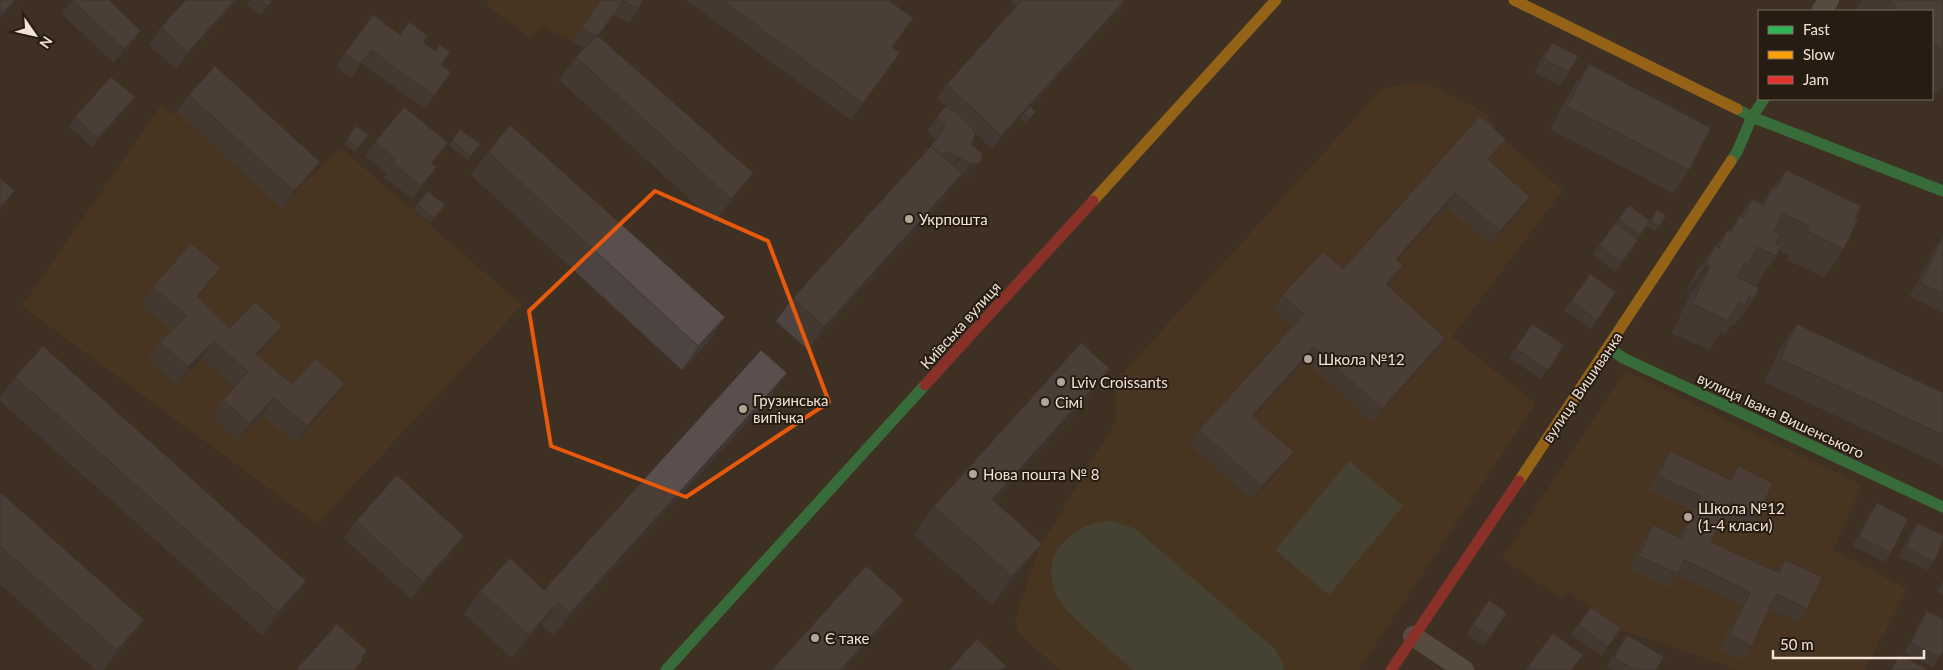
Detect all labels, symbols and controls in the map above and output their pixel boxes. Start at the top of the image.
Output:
north arrow [10,10,60,60]
legend [1758,10,1933,100]
text: Fast [1803,20,1830,38]
text: N [36,33,56,52]
text: Slow [1803,45,1835,63]
text: Jam [1803,70,1829,88]
place label: Укрпошта [919,210,988,228]
marker: Укрпошта [903,213,915,225]
street label: Київська вулиця [916,278,1004,372]
street label: вулиця Вишиванка [1538,328,1626,446]
place label: Школа №12 [1318,350,1405,368]
marker: Школа №12 [1302,353,1314,365]
street label: вулиця Івана Вишенського [1695,368,1867,462]
place label: Lviv Croissants [1071,373,1168,391]
marker: Lviv Croissants [1055,376,1067,388]
place label: Грузинська випічка [753,391,829,426]
place label: Сімі [1055,393,1083,411]
marker: Сімі [1039,396,1051,408]
marker: Грузинська випічка [737,403,749,415]
place label: Нова пошта № 8 [983,465,1099,483]
marker: Нова пошта № 8 [967,468,979,480]
place label: Школа №12 (1-4 класи) [1698,499,1785,534]
marker: Школа №12 (1-4 класи) [1682,511,1694,523]
scale bar [1773,628,1924,660]
place label: Є таке [825,629,869,647]
marker: Є таке [809,632,821,644]
text: 50 m [1780,635,1814,653]

